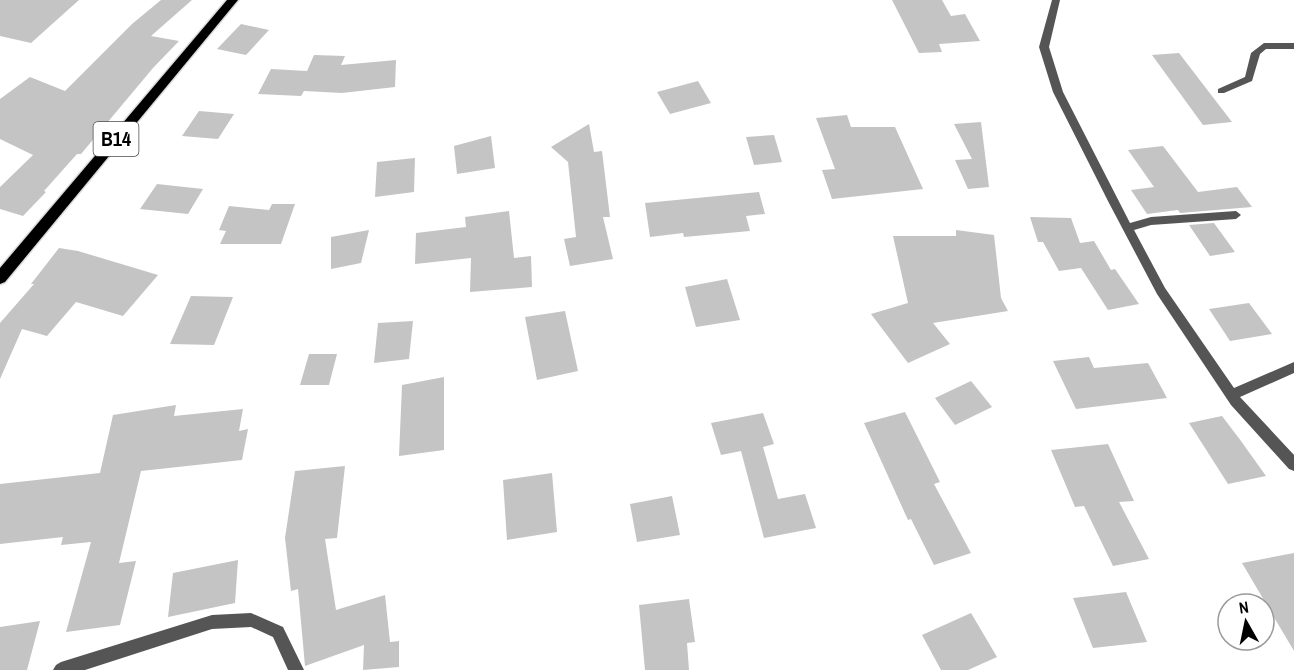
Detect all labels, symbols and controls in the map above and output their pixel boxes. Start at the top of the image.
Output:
road number: B14 [94,122,138,156]
north arrow [1216,592,1276,652]
text: N [1237,596,1250,619]

